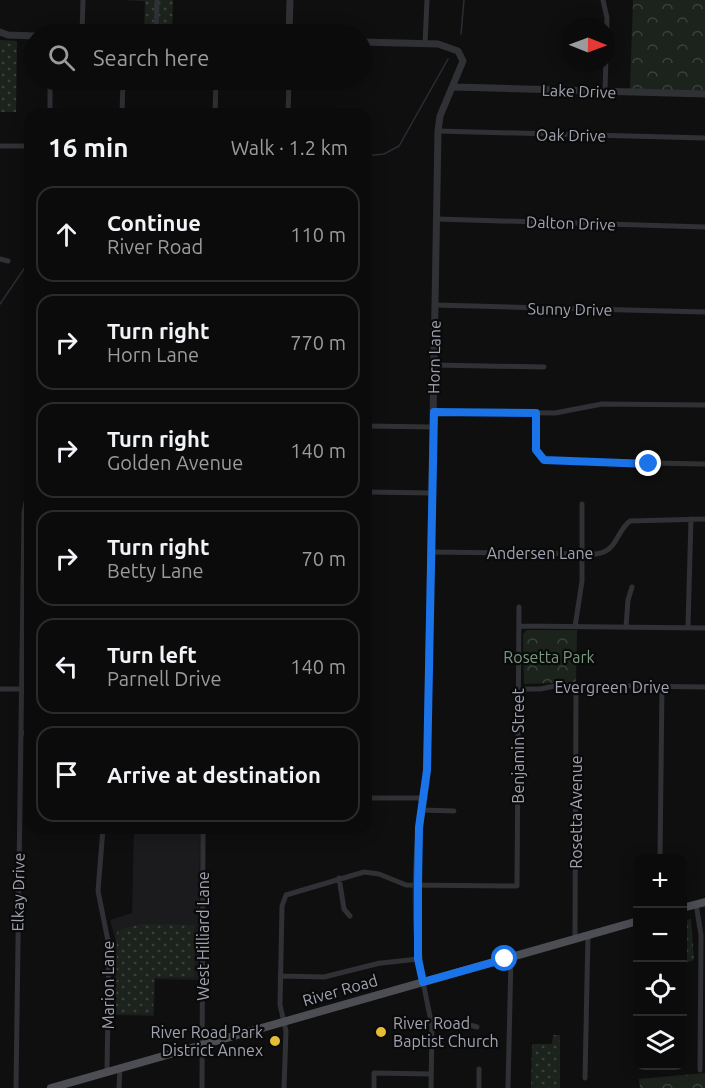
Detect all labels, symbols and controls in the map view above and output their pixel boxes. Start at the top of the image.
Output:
north arrow [561,18,615,72]
search box [24,24,372,90]
icon: search [45,41,78,74]
text: Search here [93,45,209,70]
street label: Lake Drive [541,81,617,101]
street label: Oak Drive [536,125,606,145]
text: 16 min [48,133,128,162]
text: Walk · 1.2 km [231,136,348,159]
text: Continue [107,210,201,235]
street label: Dalton Drive [526,212,616,234]
icon: ahead [50,218,83,251]
text: 110 m [290,223,346,246]
text: River Road [107,235,203,258]
street label: Sunny Drive [527,299,613,319]
text: Turn right [107,318,209,343]
street label: Horn Lane [424,320,444,394]
icon: right [50,326,83,359]
text: 770 m [290,331,346,354]
text: Horn Lane [107,343,199,366]
text: Turn right [107,426,209,451]
icon: right [50,434,83,467]
text: 140 m [290,439,346,462]
route end [635,450,661,476]
text: Golden Avenue [107,451,243,474]
text: Turn right [107,534,209,559]
icon: right [50,542,83,575]
street label: Andersen Lane [487,544,593,562]
text: 70 m [302,547,346,570]
text: Betty Lane [107,559,204,582]
text: Turn left [107,642,197,667]
park label: Rosetta Park [503,648,595,666]
icon: left [50,650,83,683]
text: 140 m [290,655,346,678]
text: Parnell Drive [107,667,221,690]
street label: Evergreen Drive [555,678,669,696]
street label: Benjamin Street [509,688,527,804]
street label: Rosetta Avenue [567,755,585,869]
icon: arrive [50,758,83,791]
text: Arrive at destination [107,762,321,787]
street label: Elkay Drive [8,853,28,931]
map controls [633,854,687,1070]
button: + [633,854,687,908]
street label: West Hilliard Lane [194,871,212,1001]
button: − [633,908,687,962]
street label: Marion Lane [99,941,117,1029]
route start [491,945,517,971]
button: locate [633,962,687,1016]
street label: River Road [300,971,380,1009]
place label: River Road Baptist Church [393,1014,499,1050]
button: layers [633,1016,687,1070]
place label: River Road Park District Annex [150,1023,263,1059]
marker: River Road Baptist Church [374,1025,388,1039]
marker: River Road Park District Annex [268,1034,282,1048]

